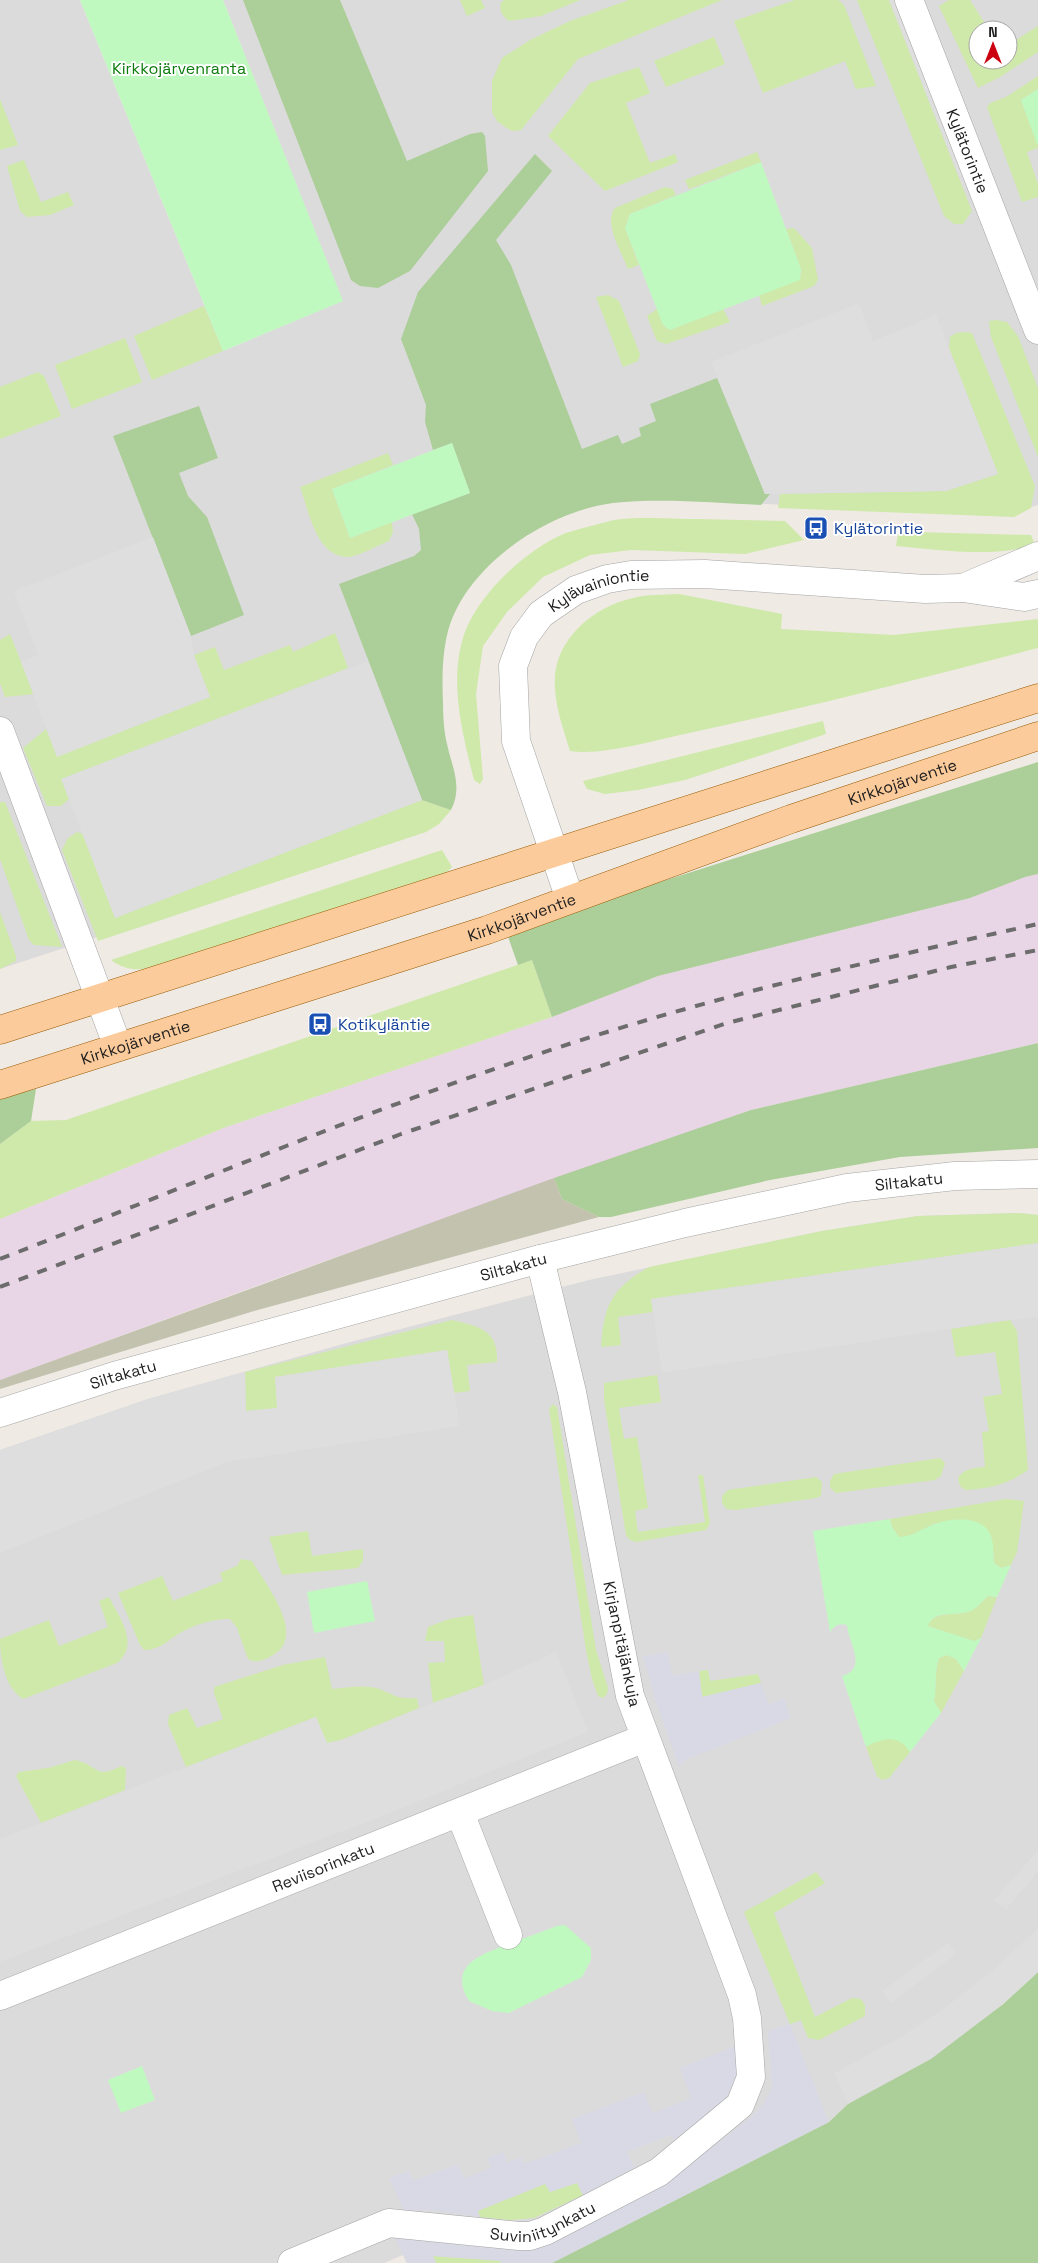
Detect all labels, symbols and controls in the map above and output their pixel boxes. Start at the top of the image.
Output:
north arrow [968,20,1018,70]
text: N [988,23,998,41]
park label: Kirkkojärvenranta [112,58,246,79]
street label: Kylätorintie [942,105,994,196]
bus stop icon: Kylätorintie [803,515,829,541]
place label: Kylätorintie [834,518,923,539]
street label: Kylävainiontie [544,564,650,617]
street label: Kirkkojärventie [845,754,959,810]
street label: Kirkkojärventie [465,888,579,946]
bus stop icon: Kotikyläntie [307,1011,333,1037]
place label: Kotikyläntie [338,1014,430,1035]
street label: Kirkkojärventie [78,1015,193,1069]
street label: Siltakatu [874,1167,944,1195]
street label: Siltakatu [478,1247,549,1286]
street label: Siltakatu [87,1354,159,1394]
street label: Kirjanpitäjänkuja [598,1579,646,1709]
street label: Reviisorinkatu [269,1837,377,1897]
street label: Suviniitynkatu [489,2196,599,2247]

